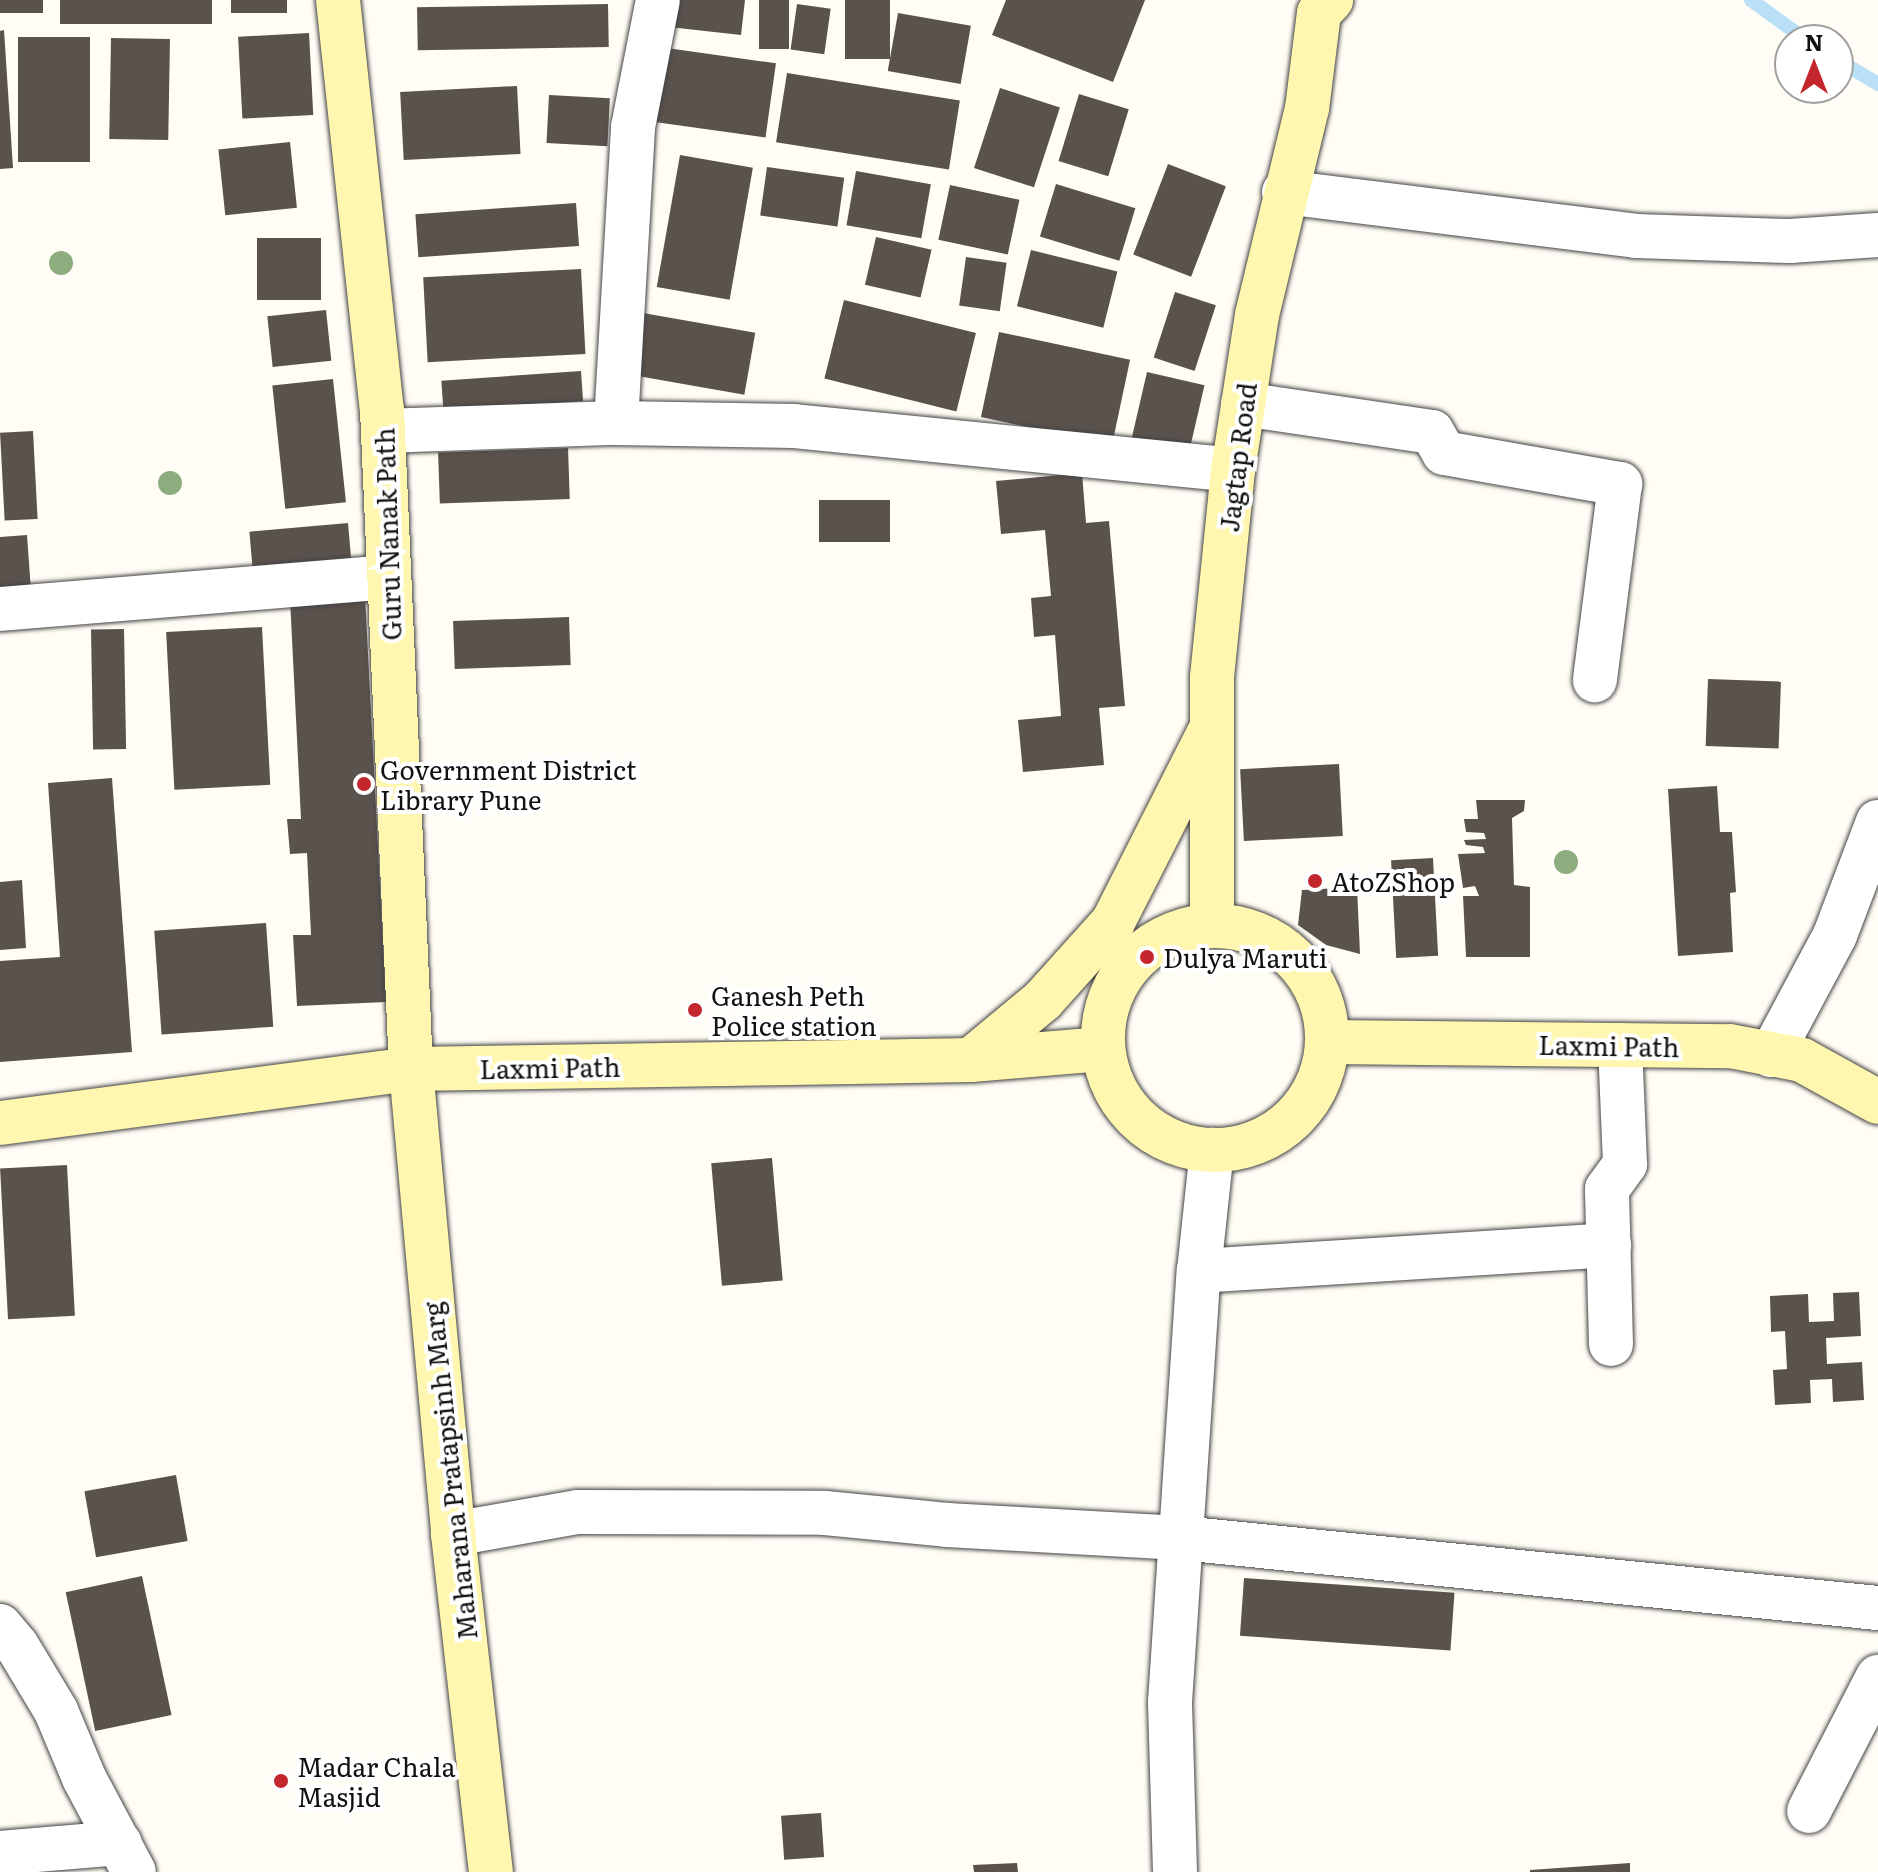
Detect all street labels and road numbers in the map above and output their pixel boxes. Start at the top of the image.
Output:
street label: Jagtap Road [1212,381,1262,533]
street label: Guru Nanak Path [368,427,406,641]
street label: Laxmi Path [1538,1028,1680,1062]
street label: Laxmi Path [479,1050,621,1084]
street label: Maharana Pratapsinh Marg [416,1300,482,1642]

